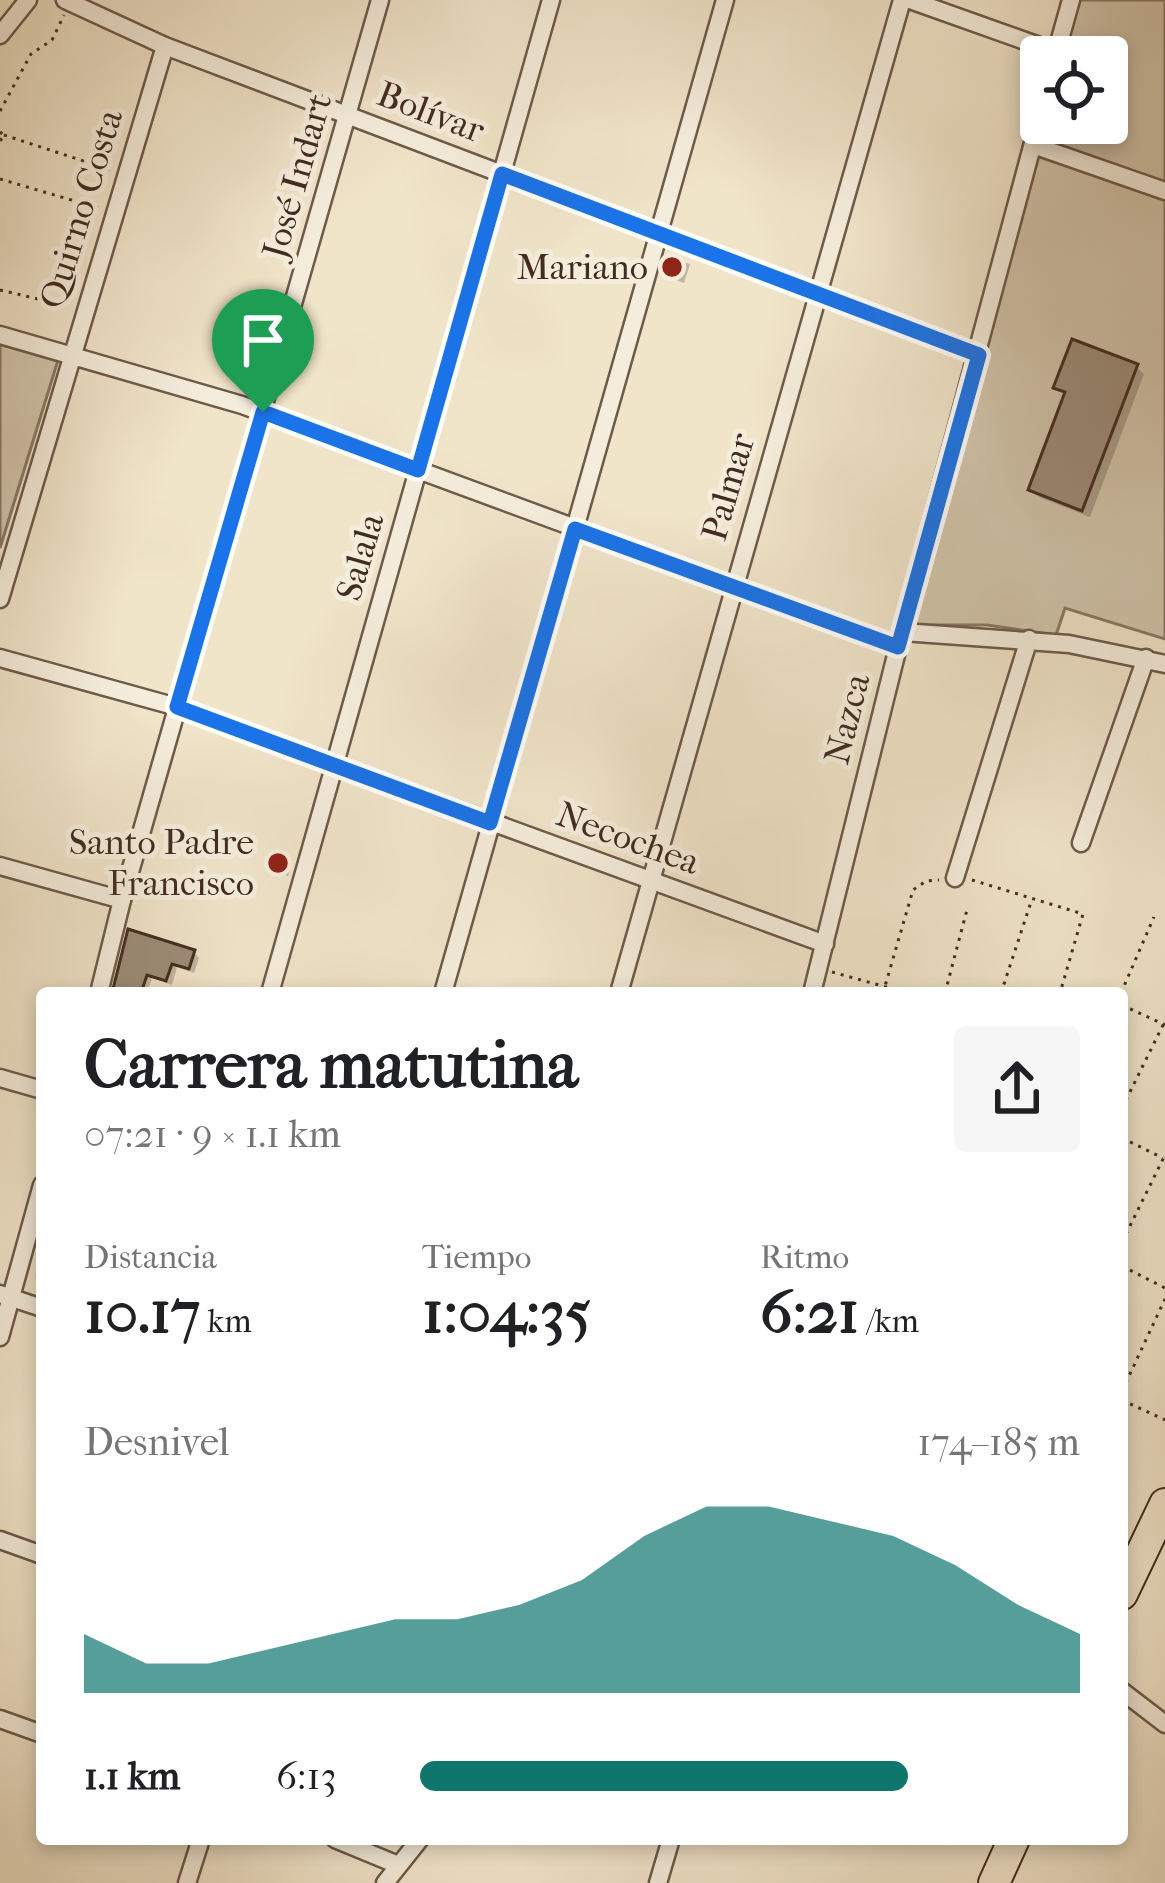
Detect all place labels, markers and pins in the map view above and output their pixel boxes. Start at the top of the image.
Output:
place label: Mariano [517,246,648,288]
marker: Mariano [659,254,685,280]
pin [212,289,314,412]
place label: Santo Padre Francisco [69,821,254,904]
marker: Santo Padre Francisco [265,850,291,876]

